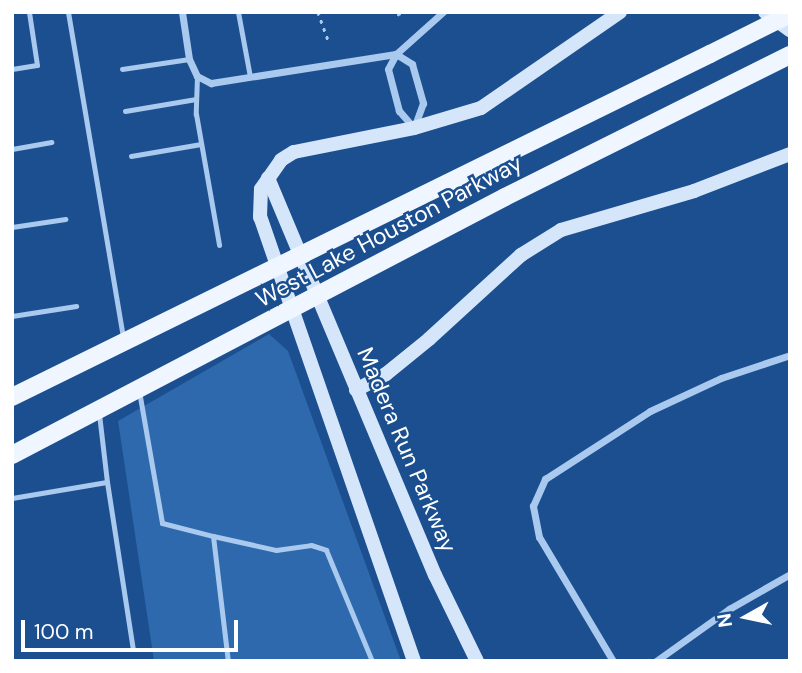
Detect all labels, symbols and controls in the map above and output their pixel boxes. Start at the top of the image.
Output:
street label: West Lake Houston Parkway [251,149,527,313]
street label: Madera Run Parkway [351,343,463,557]
north arrow [711,582,781,652]
scale bar [24,606,242,650]
text: N [711,612,738,629]
text: 100 m [34,618,94,646]

